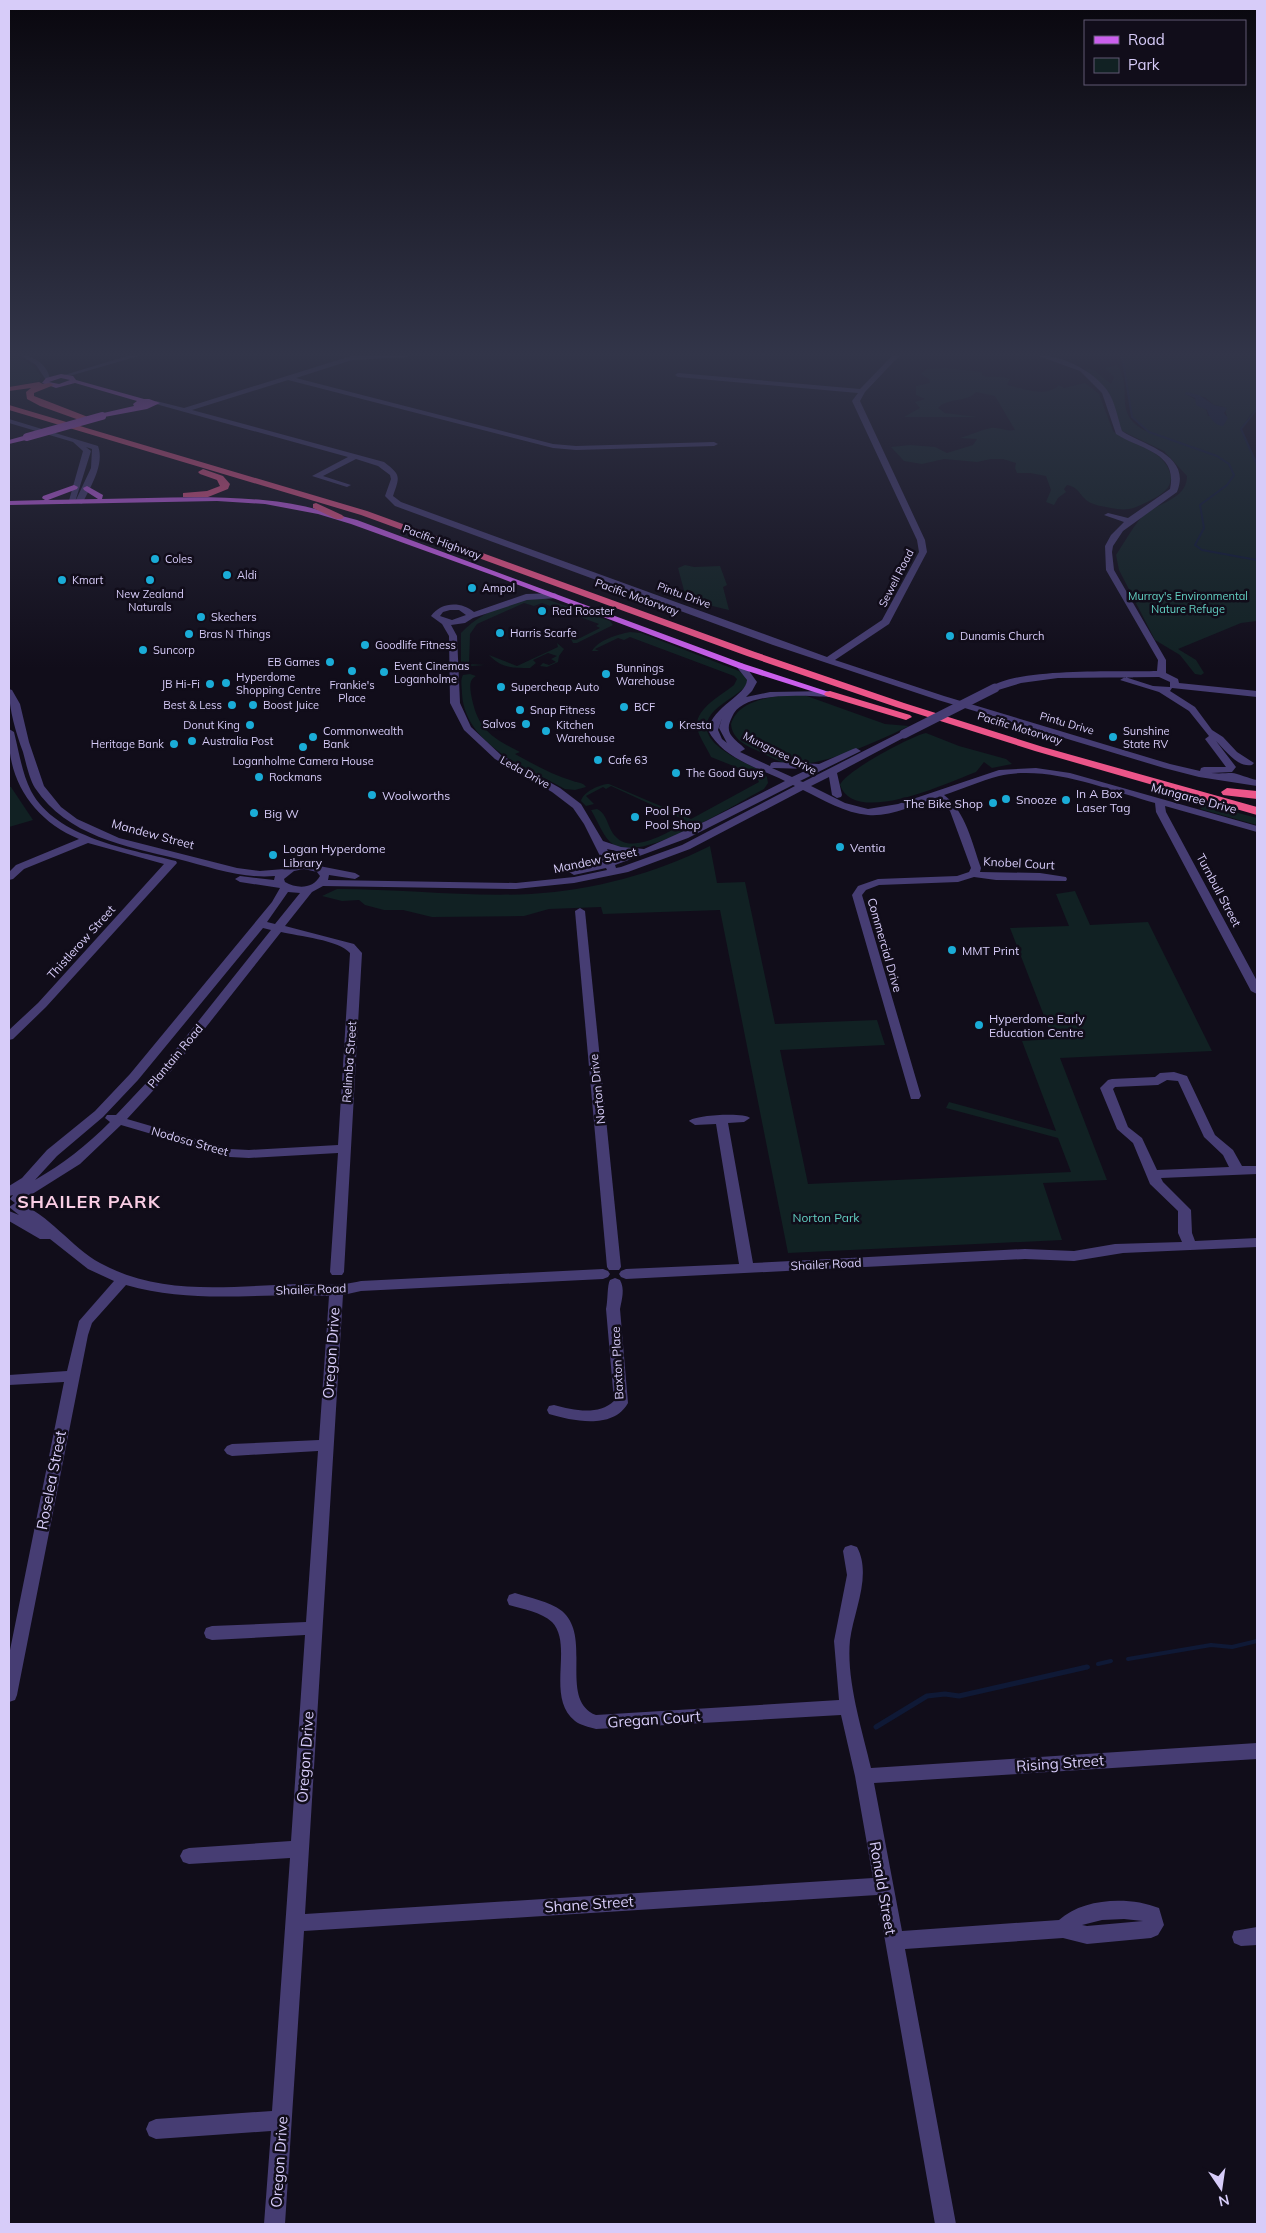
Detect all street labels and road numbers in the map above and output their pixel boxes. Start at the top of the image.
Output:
street label: Pacific Highway [401,521,483,563]
street label: Sewell Road [875,547,917,609]
street label: Pacific Motorway [593,575,681,619]
street label: Pintu Drive [655,579,713,611]
street label: Pacific Motorway [976,708,1064,748]
street label: Pintu Drive [1038,709,1096,737]
street label: Mungaree Drive [741,728,819,778]
street label: Leda Drive [498,753,552,791]
street label: Mungaree Drive [1149,779,1239,817]
street label: Mandew Street [110,816,196,852]
street label: Mandew Street [552,844,638,876]
street label: Turnbull Street [1193,851,1245,929]
street label: Knobel Court [983,854,1055,872]
street label: Commercial Drive [864,896,906,994]
street label: Thistlerow Street [44,902,118,982]
street label: Plantain Road [144,1021,206,1091]
street label: Relimba Street [339,1021,359,1103]
street label: Norton Drive [586,1053,608,1125]
street label: Nodosa Street [150,1123,230,1159]
street label: Shailer Road [790,1255,862,1273]
street label: Shailer Road [275,1280,347,1298]
street label: Oregon Drive [318,1307,344,1399]
street label: Baxton Place [608,1326,626,1400]
street label: Roselea Street [32,1429,70,1531]
street label: Gregan Court [607,1706,701,1732]
street label: Oregon Drive [292,1711,318,1803]
street label: Rising Street [1015,1750,1105,1776]
street label: Ronald Street [865,1840,901,1936]
street label: Shane Street [544,1891,634,1917]
street label: Oregon Drive [266,2116,292,2208]

